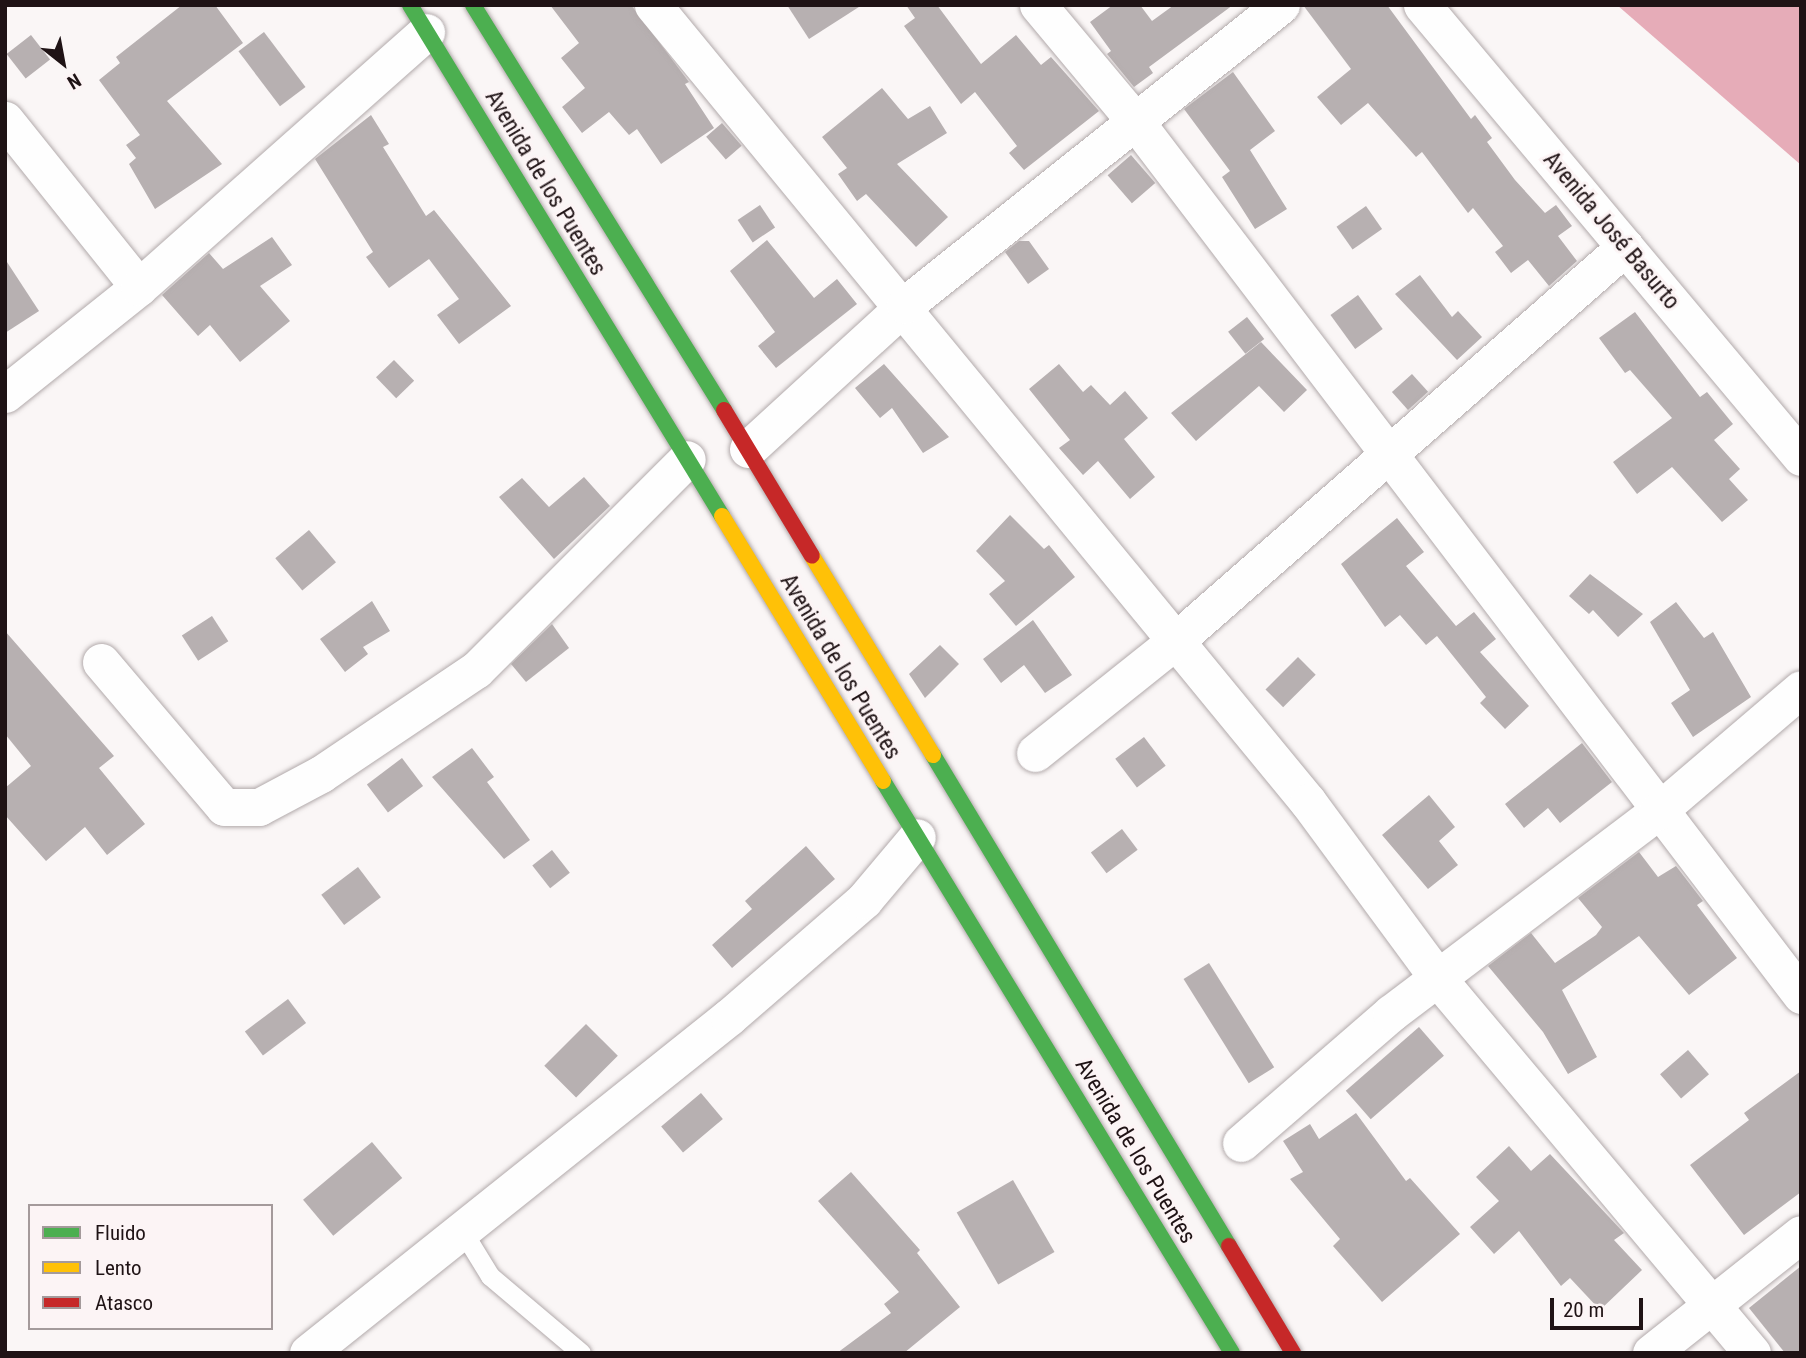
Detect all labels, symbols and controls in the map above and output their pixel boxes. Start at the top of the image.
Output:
north arrow [28,28,98,98]
text: N [63,69,85,94]
street label: Avenida de los Puentes [479,85,611,281]
street label: Avenida José Basurto [1537,147,1685,315]
street label: Avenida de los Puentes [774,569,906,765]
street label: Avenida de los Puentes [1069,1053,1201,1249]
legend [28,1204,273,1330]
text: Fluido [95,1221,146,1245]
text: Lento [95,1256,142,1280]
scale bar [1554,1284,1647,1328]
text: Atasco [95,1291,153,1315]
text: 20 m [1563,1298,1604,1322]

